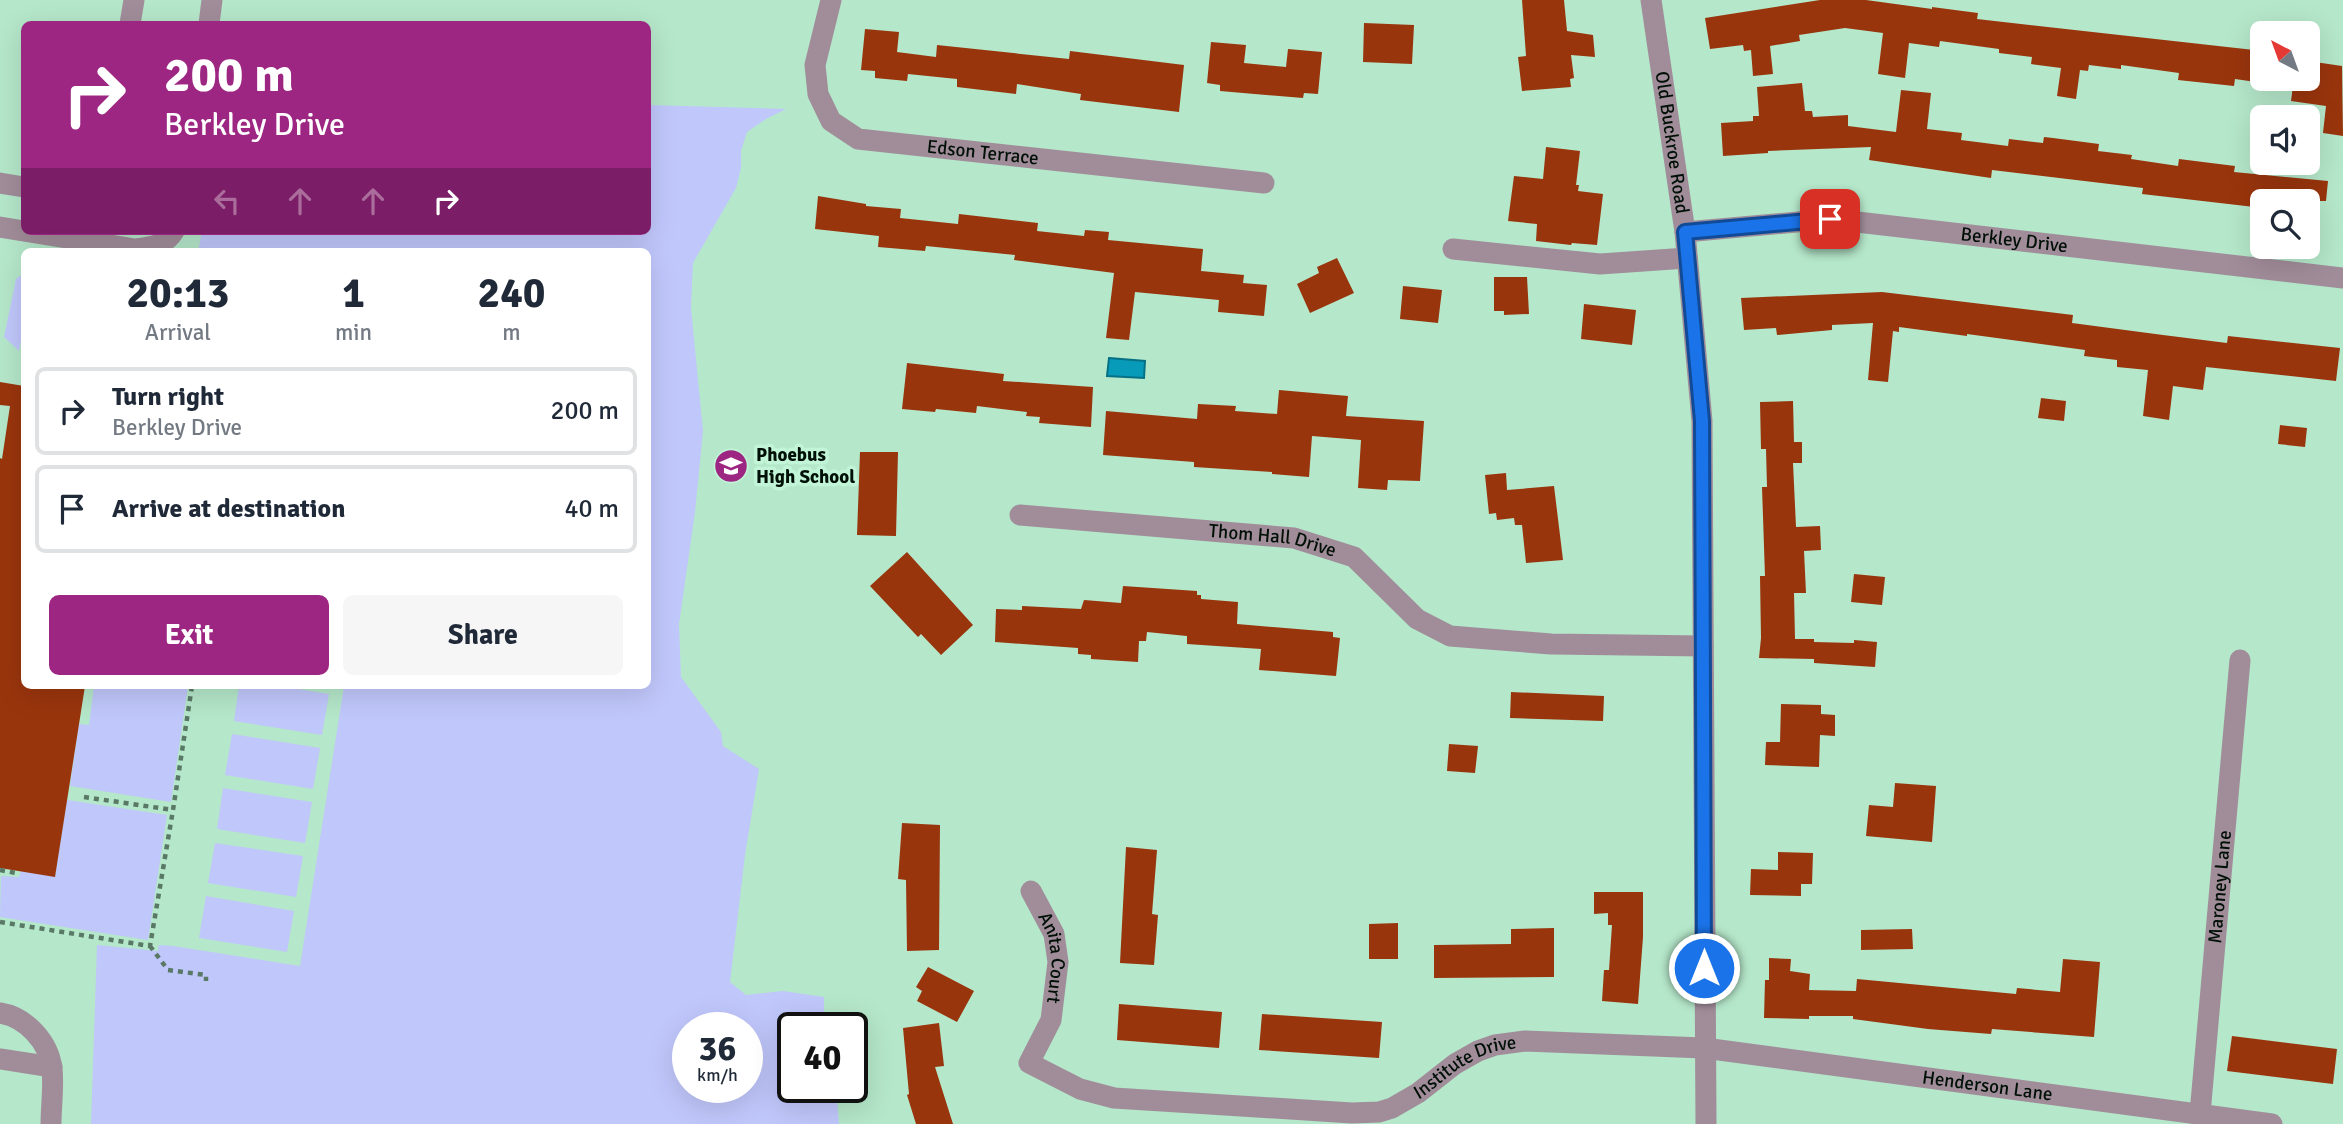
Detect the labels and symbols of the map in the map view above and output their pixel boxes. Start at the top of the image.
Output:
north arrow [2250,21,2320,91]
street label: Old Buckroe Road [1650,70,1694,215]
street label: Edson Terrace [926,135,1040,171]
pin [1800,189,1860,249]
street label: Berkley Drive [1959,222,2069,258]
place label: Phoebus High School [756,443,855,489]
school or university icon: Phoebus High School [712,447,750,485]
street label: Thom Hall Drive [1208,519,1339,563]
street label: Maroney Lane [2203,829,2237,944]
street label: Anita Court [1032,908,1070,1005]
position arrow [1667,931,1741,1005]
speed limit sign: 40 [777,1012,868,1103]
street label: Institute Drive [1409,1030,1518,1105]
street label: Henderson Lane [1921,1065,2054,1107]

